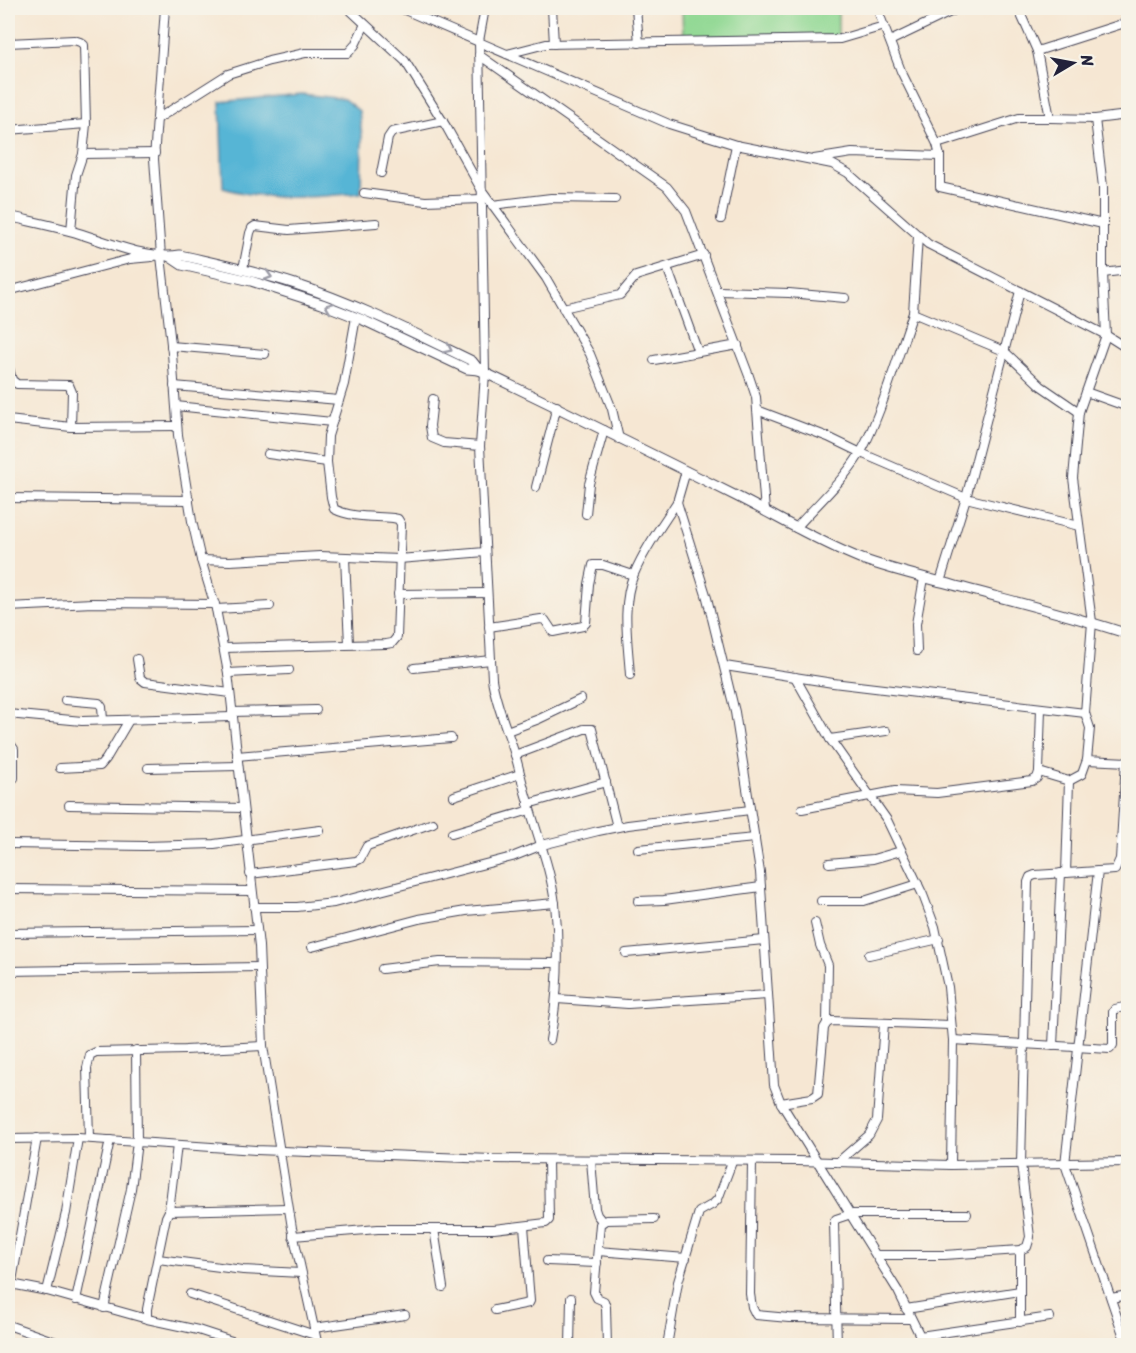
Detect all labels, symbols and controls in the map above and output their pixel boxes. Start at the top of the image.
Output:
north arrow [1043,33,1103,93]
text: N [1072,52,1103,69]
one-way arrow [262,269,273,281]
one-way arrow [324,301,335,314]
one-way arrow [442,342,453,354]

